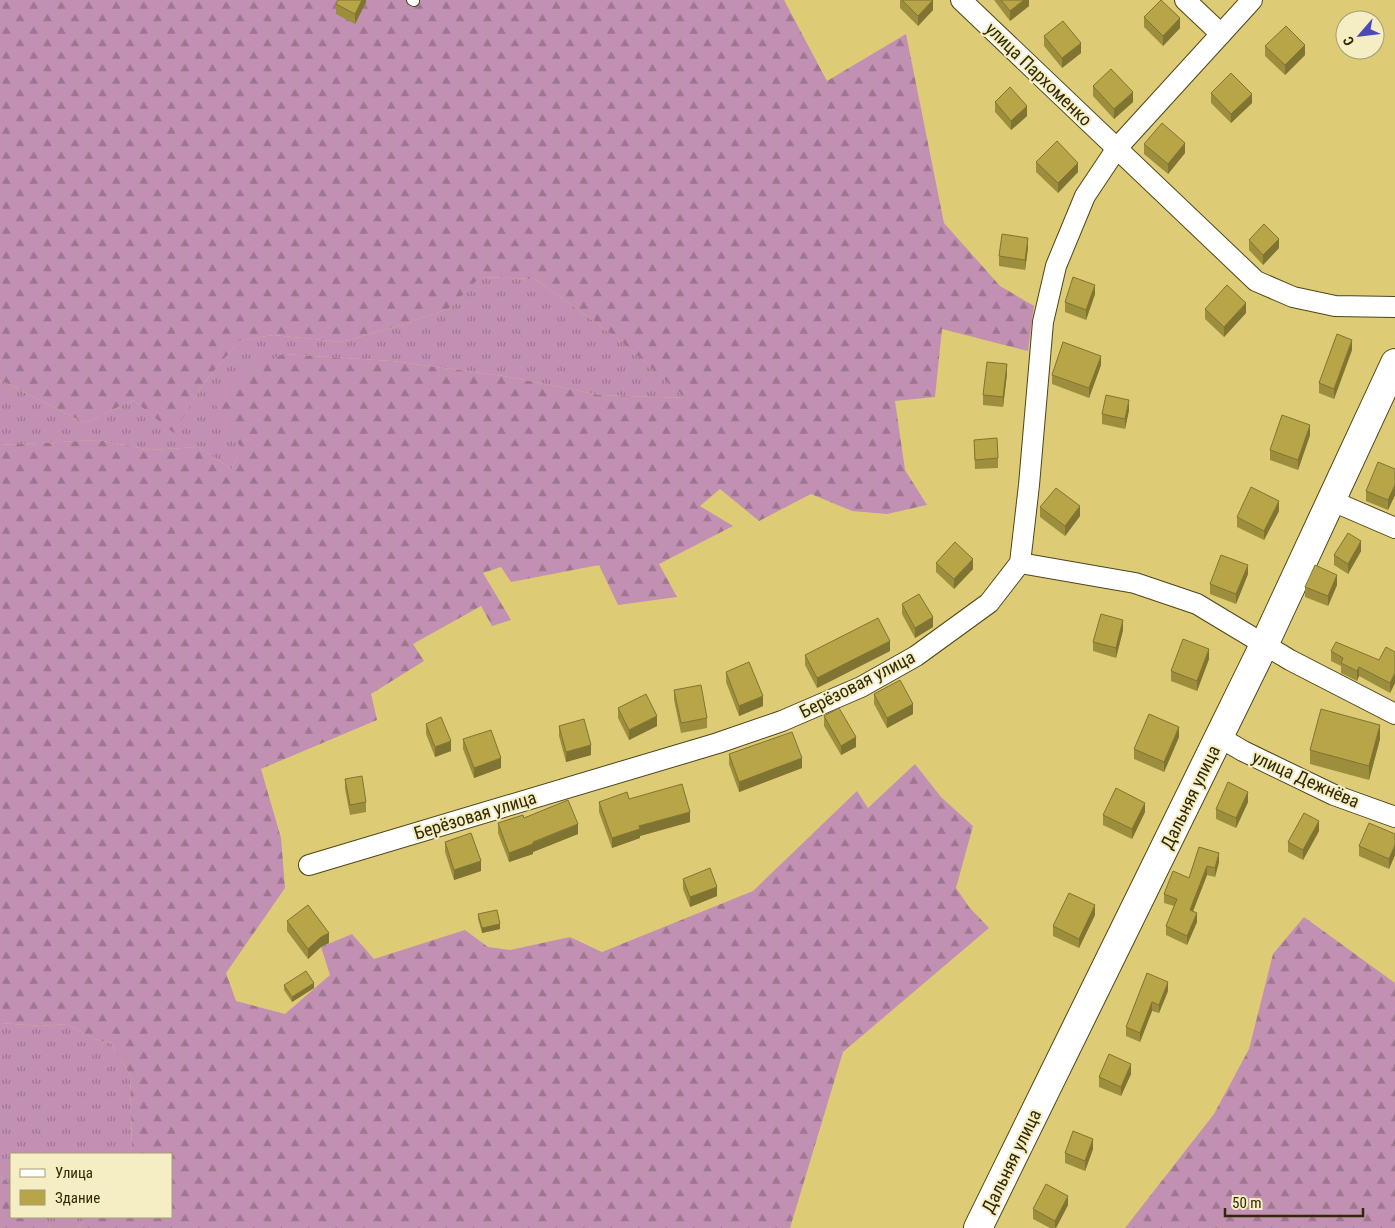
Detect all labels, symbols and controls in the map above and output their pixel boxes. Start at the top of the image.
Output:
north arrow [1335,10,1385,60]
street label: улица Пархоменко [981,18,1097,130]
text: С [1340,34,1357,48]
street label: Берёзовая улица [796,646,918,722]
street label: Дальняя улица [1156,742,1224,852]
street label: улица Дежнёва [1249,746,1363,812]
street label: Берёзовая улица [411,786,539,844]
street label: Дальняя улица [977,1106,1045,1216]
legend [10,1153,172,1218]
text: Улица [55,1164,93,1182]
scale bar [1225,1186,1362,1218]
text: Здание [55,1189,100,1207]
text: 50 m [1232,1194,1262,1212]

